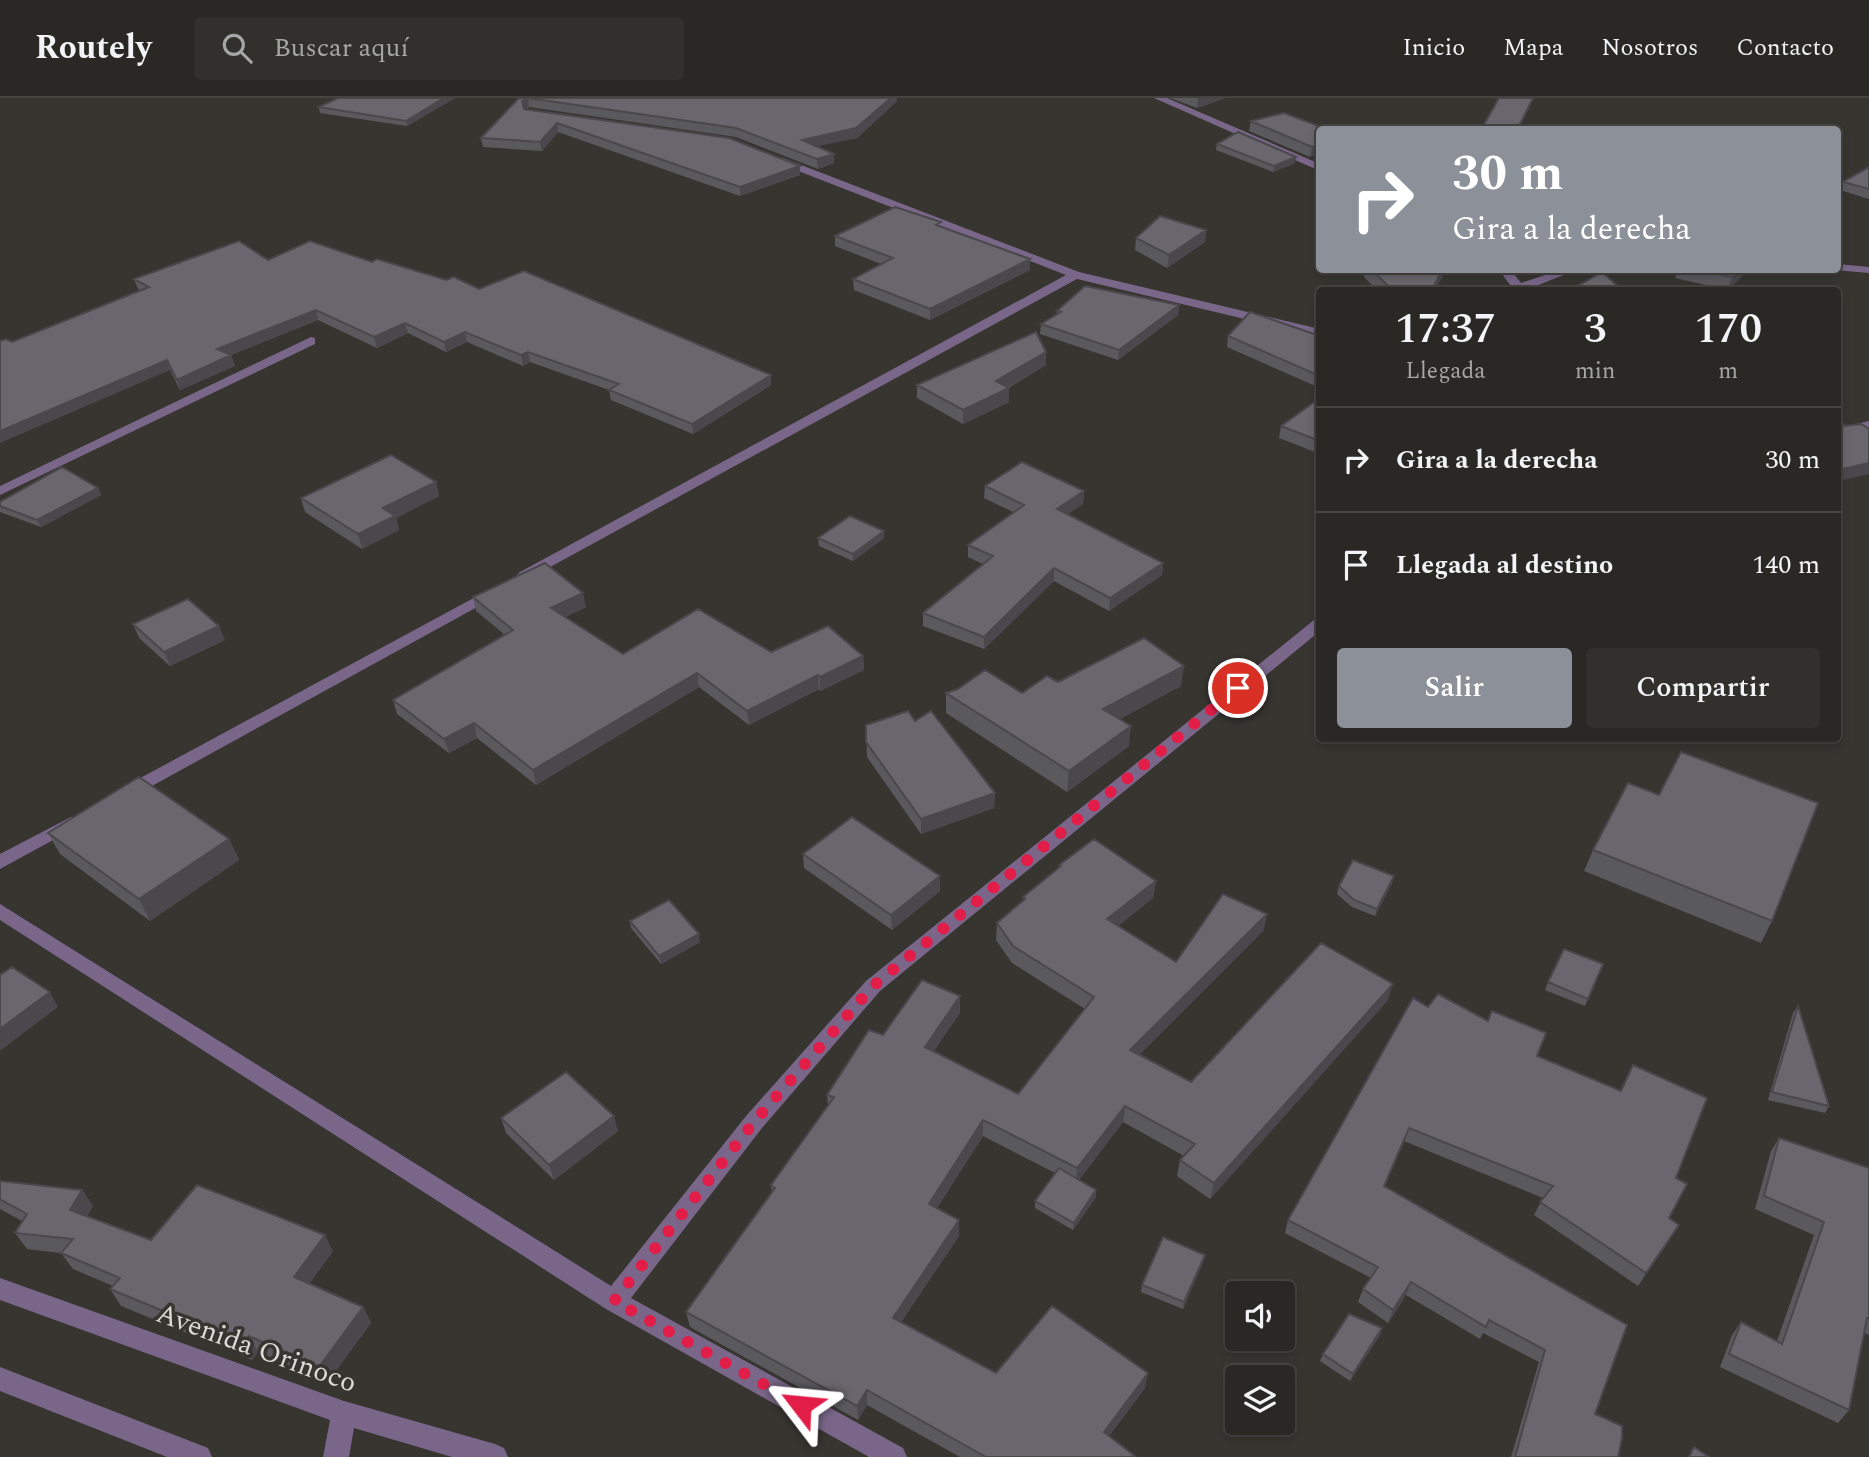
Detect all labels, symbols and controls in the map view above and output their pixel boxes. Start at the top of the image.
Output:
search box [194,17,684,80]
text: Routely [35,23,152,73]
text: Buscar aquí [274,28,409,68]
icon: search [218,29,256,67]
text: Inicio [1402,30,1465,66]
text: Mapa [1503,30,1563,66]
text: Nosotros [1601,30,1698,66]
text: Contacto [1736,30,1834,66]
text: 30 m [1452,137,1563,212]
icon: right [1337,154,1428,245]
text: Gira a la derecha [1452,205,1691,254]
text: 17:37 [1395,298,1496,361]
text: 3 [1584,298,1606,361]
text: 170 [1694,298,1762,361]
text: Llegada [1406,354,1486,389]
text: min [1575,354,1615,389]
text: m [1718,354,1738,389]
text: Gira a la derecha [1396,440,1598,480]
text: 30 m [1765,440,1820,480]
icon: right [1337,441,1375,479]
text: Llegada al destino [1396,545,1613,585]
text: 140 m [1752,545,1820,585]
icon: arrive [1337,546,1375,584]
button: Salir [1337,648,1572,728]
button: Compartir [1586,648,1820,728]
pin [1208,658,1268,718]
icon: arrive [1219,669,1257,707]
map controls [1225,1281,1295,1435]
button: sound [1225,1281,1295,1351]
street label: Avenida Orinoco [150,1292,363,1405]
button: layers [1225,1365,1295,1435]
position arrow [764,1368,838,1442]

